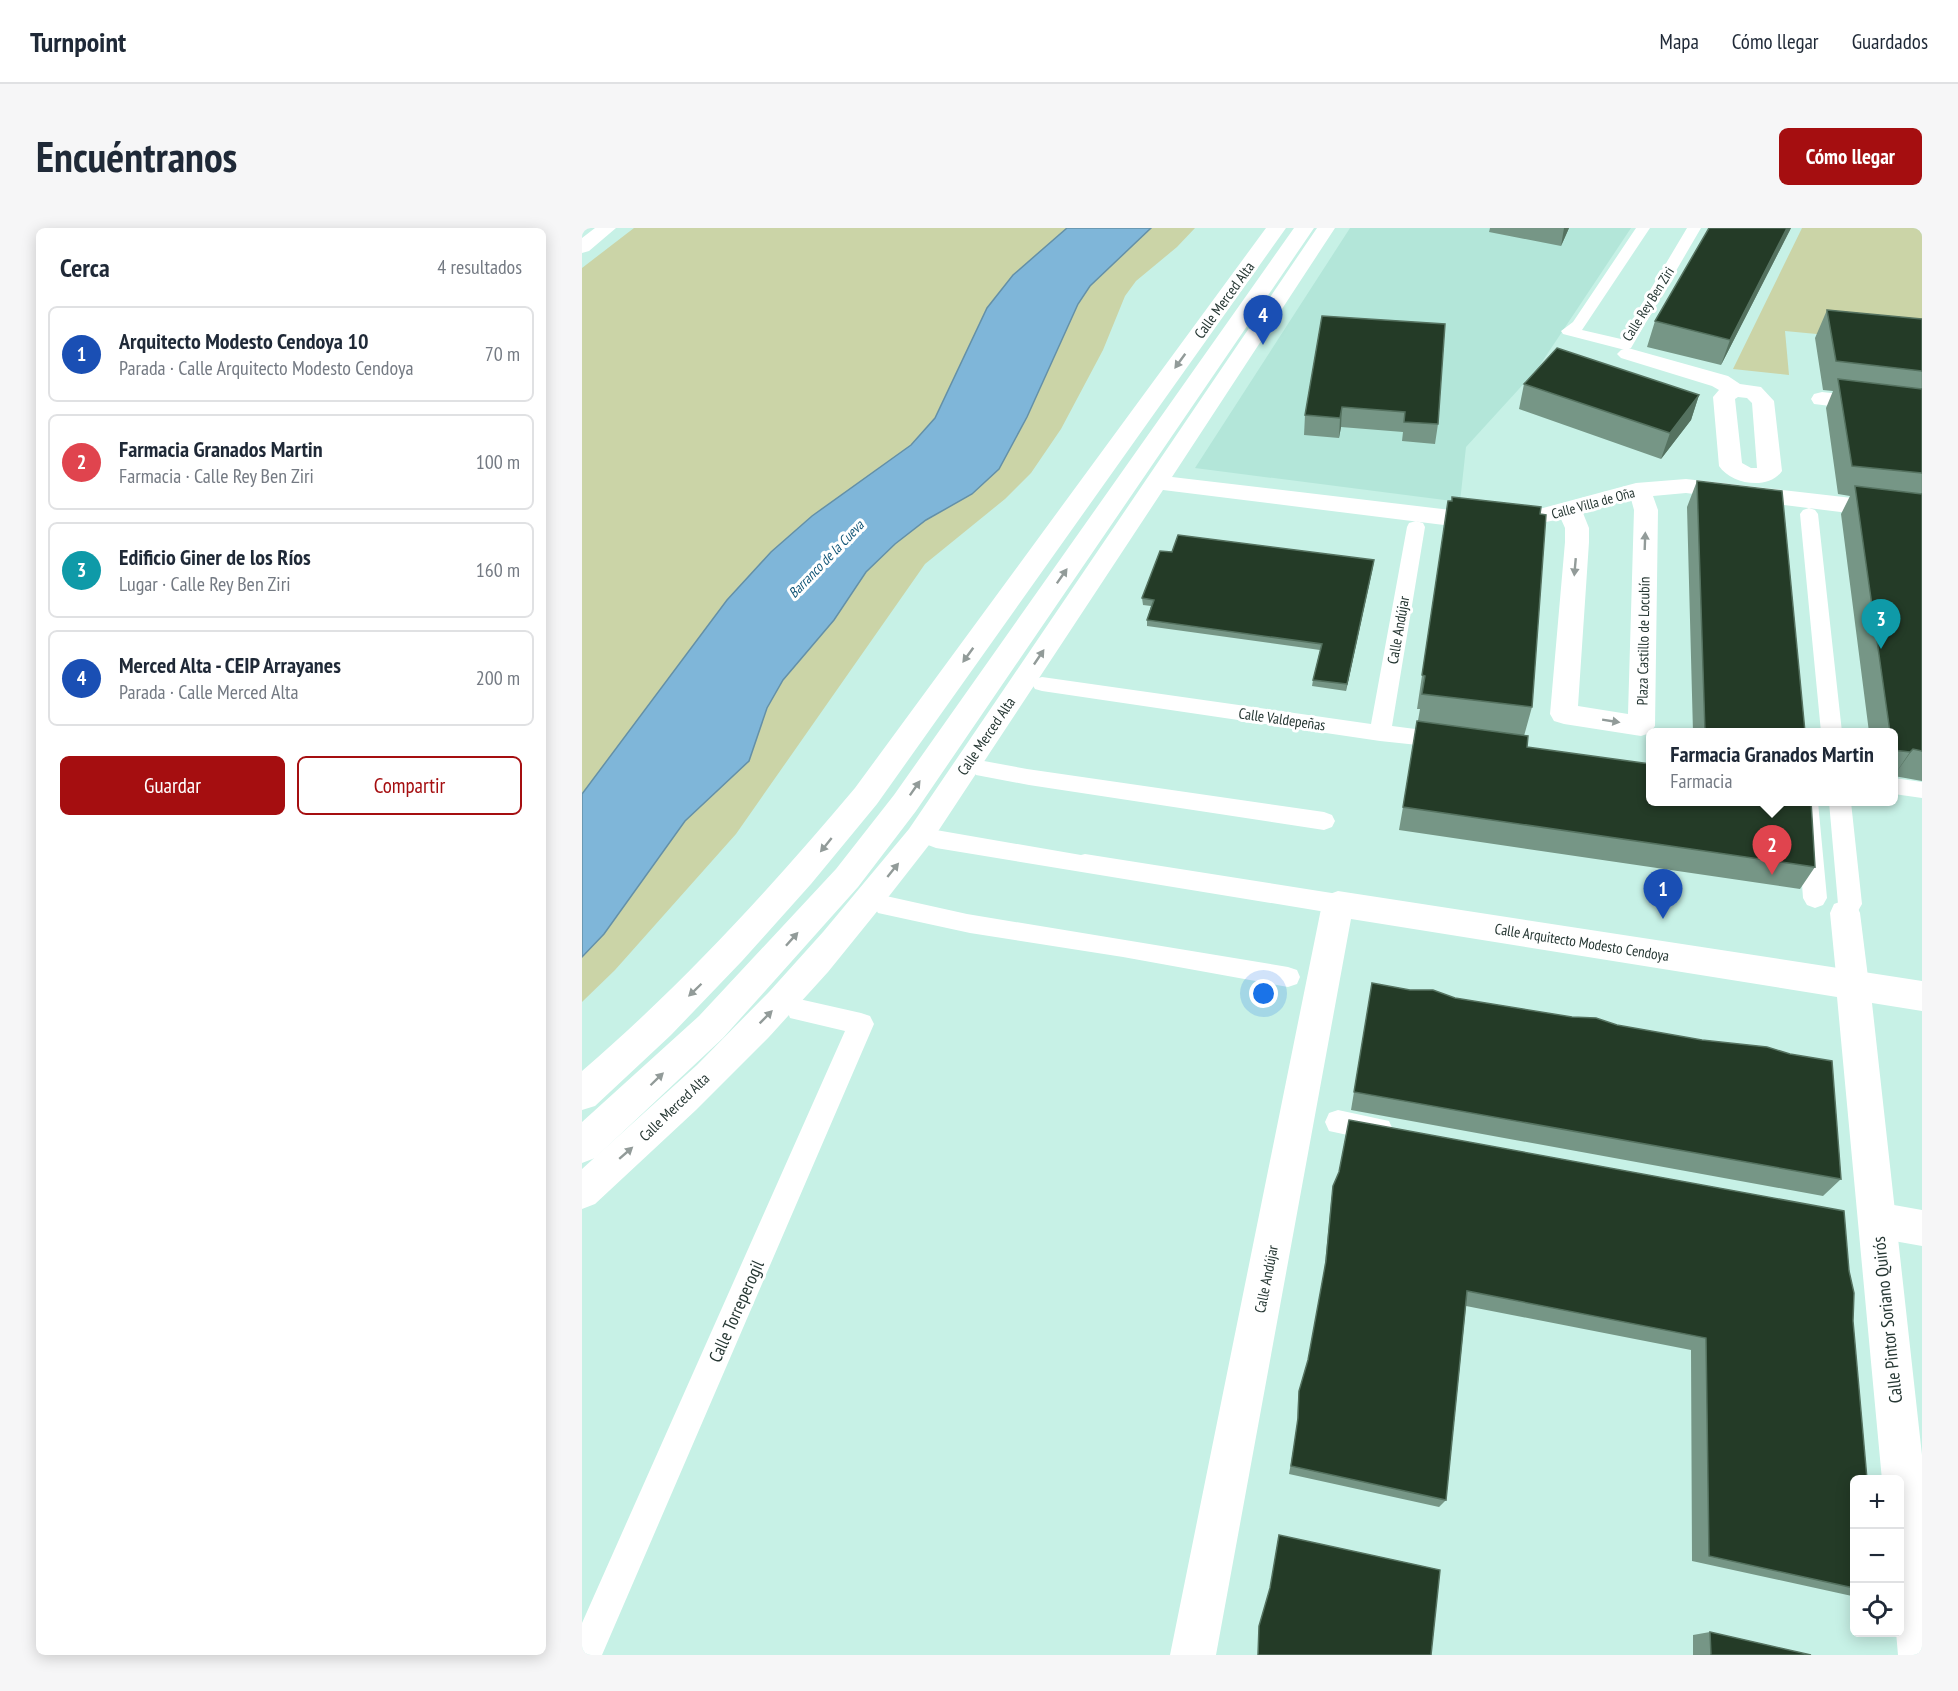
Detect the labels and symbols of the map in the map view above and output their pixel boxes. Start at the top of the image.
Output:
street label: Calle Merced Alta [1190,258,1258,342]
street label: Calle Rey Ben Ziri [1618,264,1678,344]
pin: 4 [1244,296,1282,345]
one-way arrow [1174,352,1186,368]
street label: Calle Villa de Oña [1549,483,1637,523]
water label: Barranco de la Cueva [784,515,868,602]
one-way arrow [1640,531,1650,550]
one-way arrow [1570,557,1580,576]
one-way arrow [1056,568,1068,584]
street label: Plaza Castillo de Locubín [1632,576,1654,706]
street label: Calle Andújar [1383,594,1413,665]
pin: 3 [1862,600,1900,649]
one-way arrow [962,647,974,663]
one-way arrow [1033,650,1045,666]
street label: Calle Merced Alta [953,693,1019,779]
street label: Calle Valdepeñas [1237,703,1327,735]
one-way arrow [1601,717,1620,726]
one-way arrow [909,780,921,796]
pin: 2 [1752,826,1792,875]
one-way arrow [820,837,833,853]
one-way arrow [886,862,898,877]
pin: 1 [1644,870,1682,919]
street label: Calle Arquitecto Modesto Cendoya [1493,919,1671,965]
one-way arrow [785,932,798,947]
your location [1249,979,1278,1008]
one-way arrow [689,982,703,996]
one-way arrow [758,1011,772,1025]
street label: Calle Merced Alta [635,1069,713,1145]
one-way arrow [649,1072,664,1086]
one-way arrow [618,1147,633,1160]
street label: Calle Pintor Soriano Quirós [1867,1235,1907,1405]
street label: Calle Andújar [1250,1243,1282,1315]
street label: Calle Torreperogil [703,1256,769,1366]

